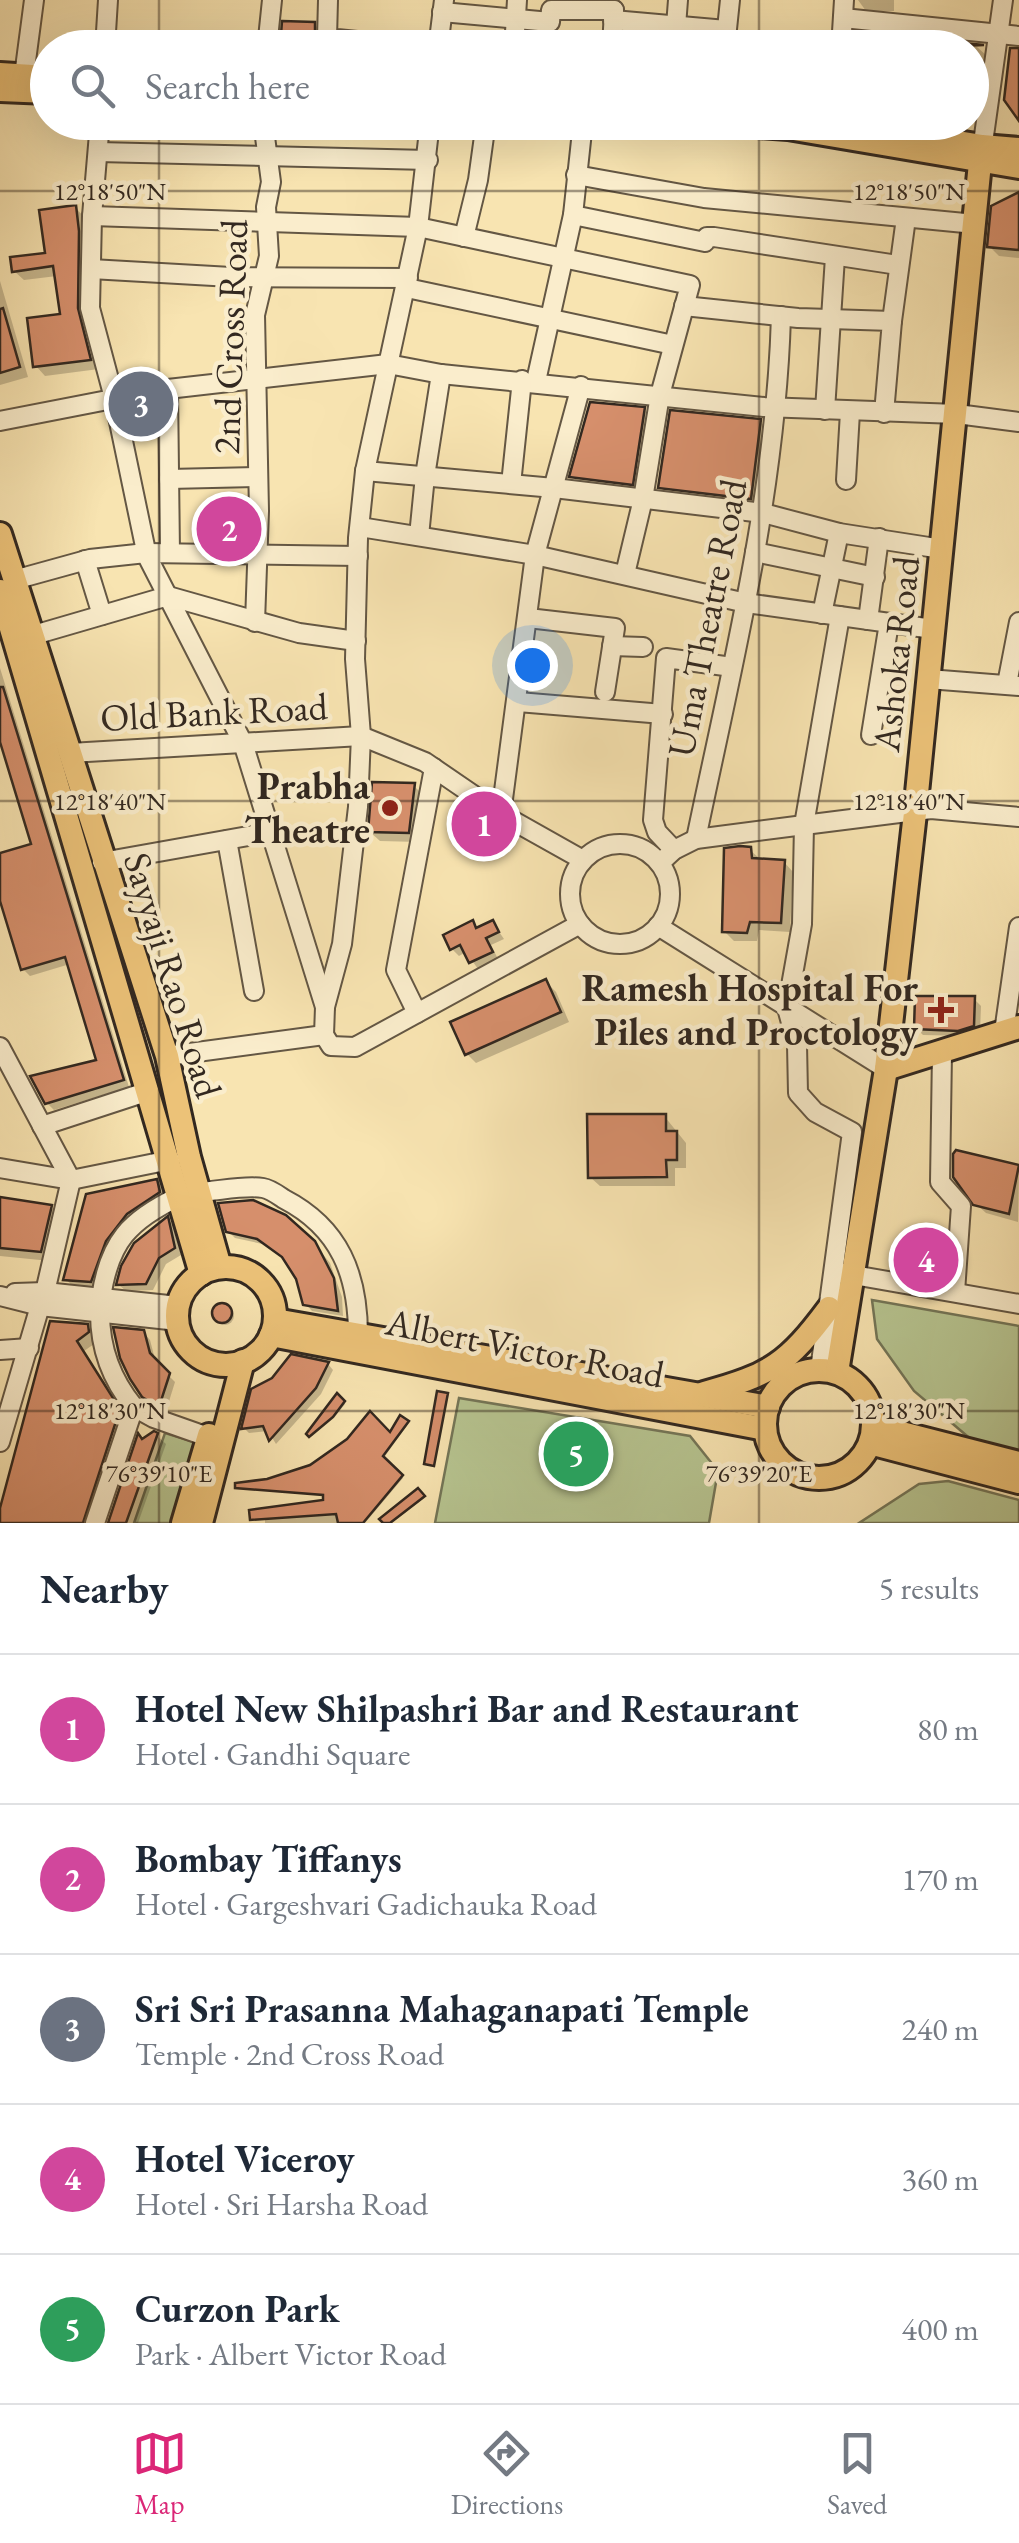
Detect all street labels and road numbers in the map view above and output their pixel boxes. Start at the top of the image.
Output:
street label: 2nd Cross Road [201,218,258,455]
street label: Uma Theatre Road [656,474,758,761]
street label: Ashoka Road [861,553,930,755]
street label: Old Bank Road [99,681,330,742]
street label: Sayyaji Rao Road [113,846,234,1104]
street label: Albert Victor Road [381,1296,669,1399]

